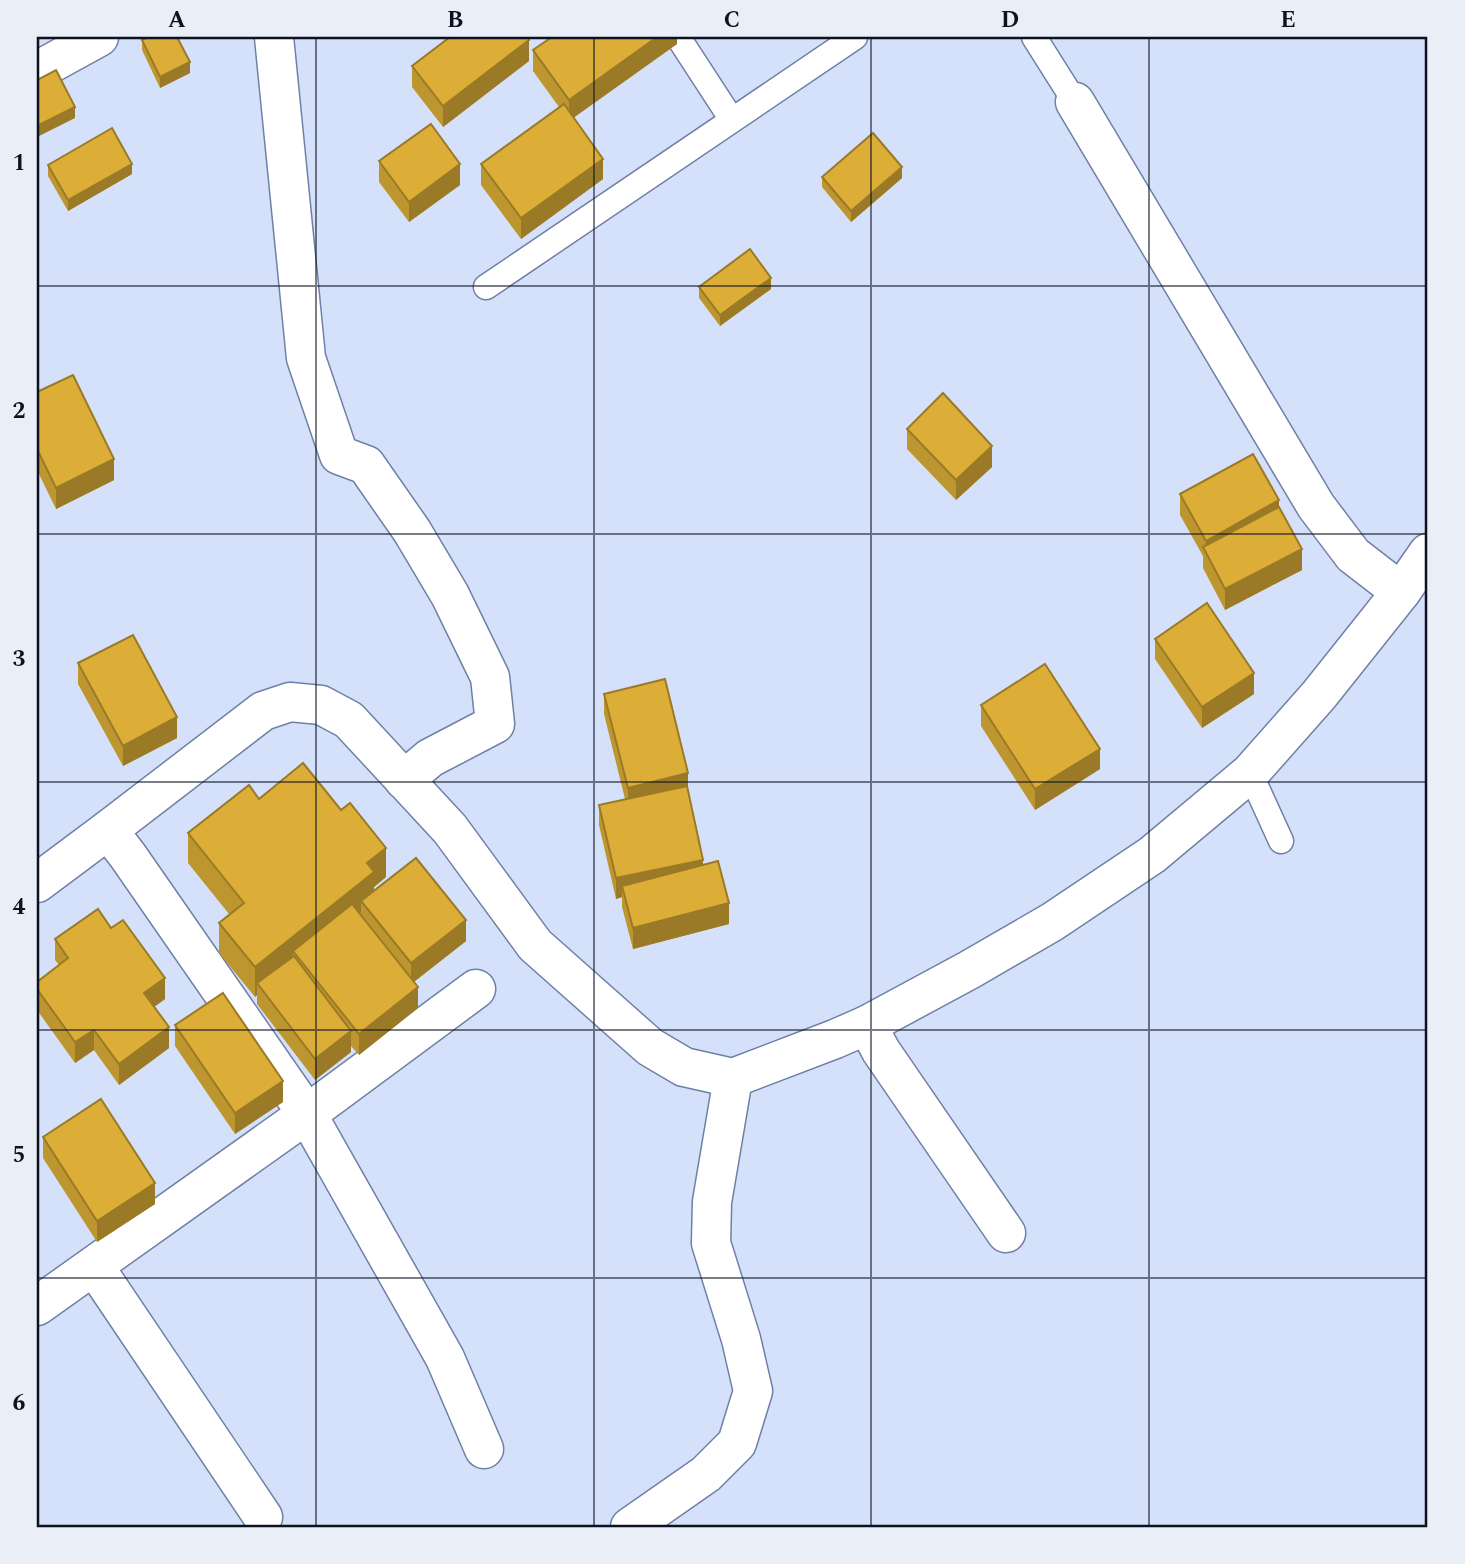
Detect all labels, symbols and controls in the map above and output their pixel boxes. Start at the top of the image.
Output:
text: A [168,3,186,38]
text: B [447,3,463,38]
text: C [724,3,740,38]
text: D [1001,3,1019,38]
text: E [1280,3,1296,38]
text: 1 [13,146,25,181]
text: 2 [13,394,26,429]
text: 3 [13,642,26,677]
text: 4 [13,890,26,925]
text: 5 [13,1138,25,1173]
text: 6 [13,1386,26,1421]

